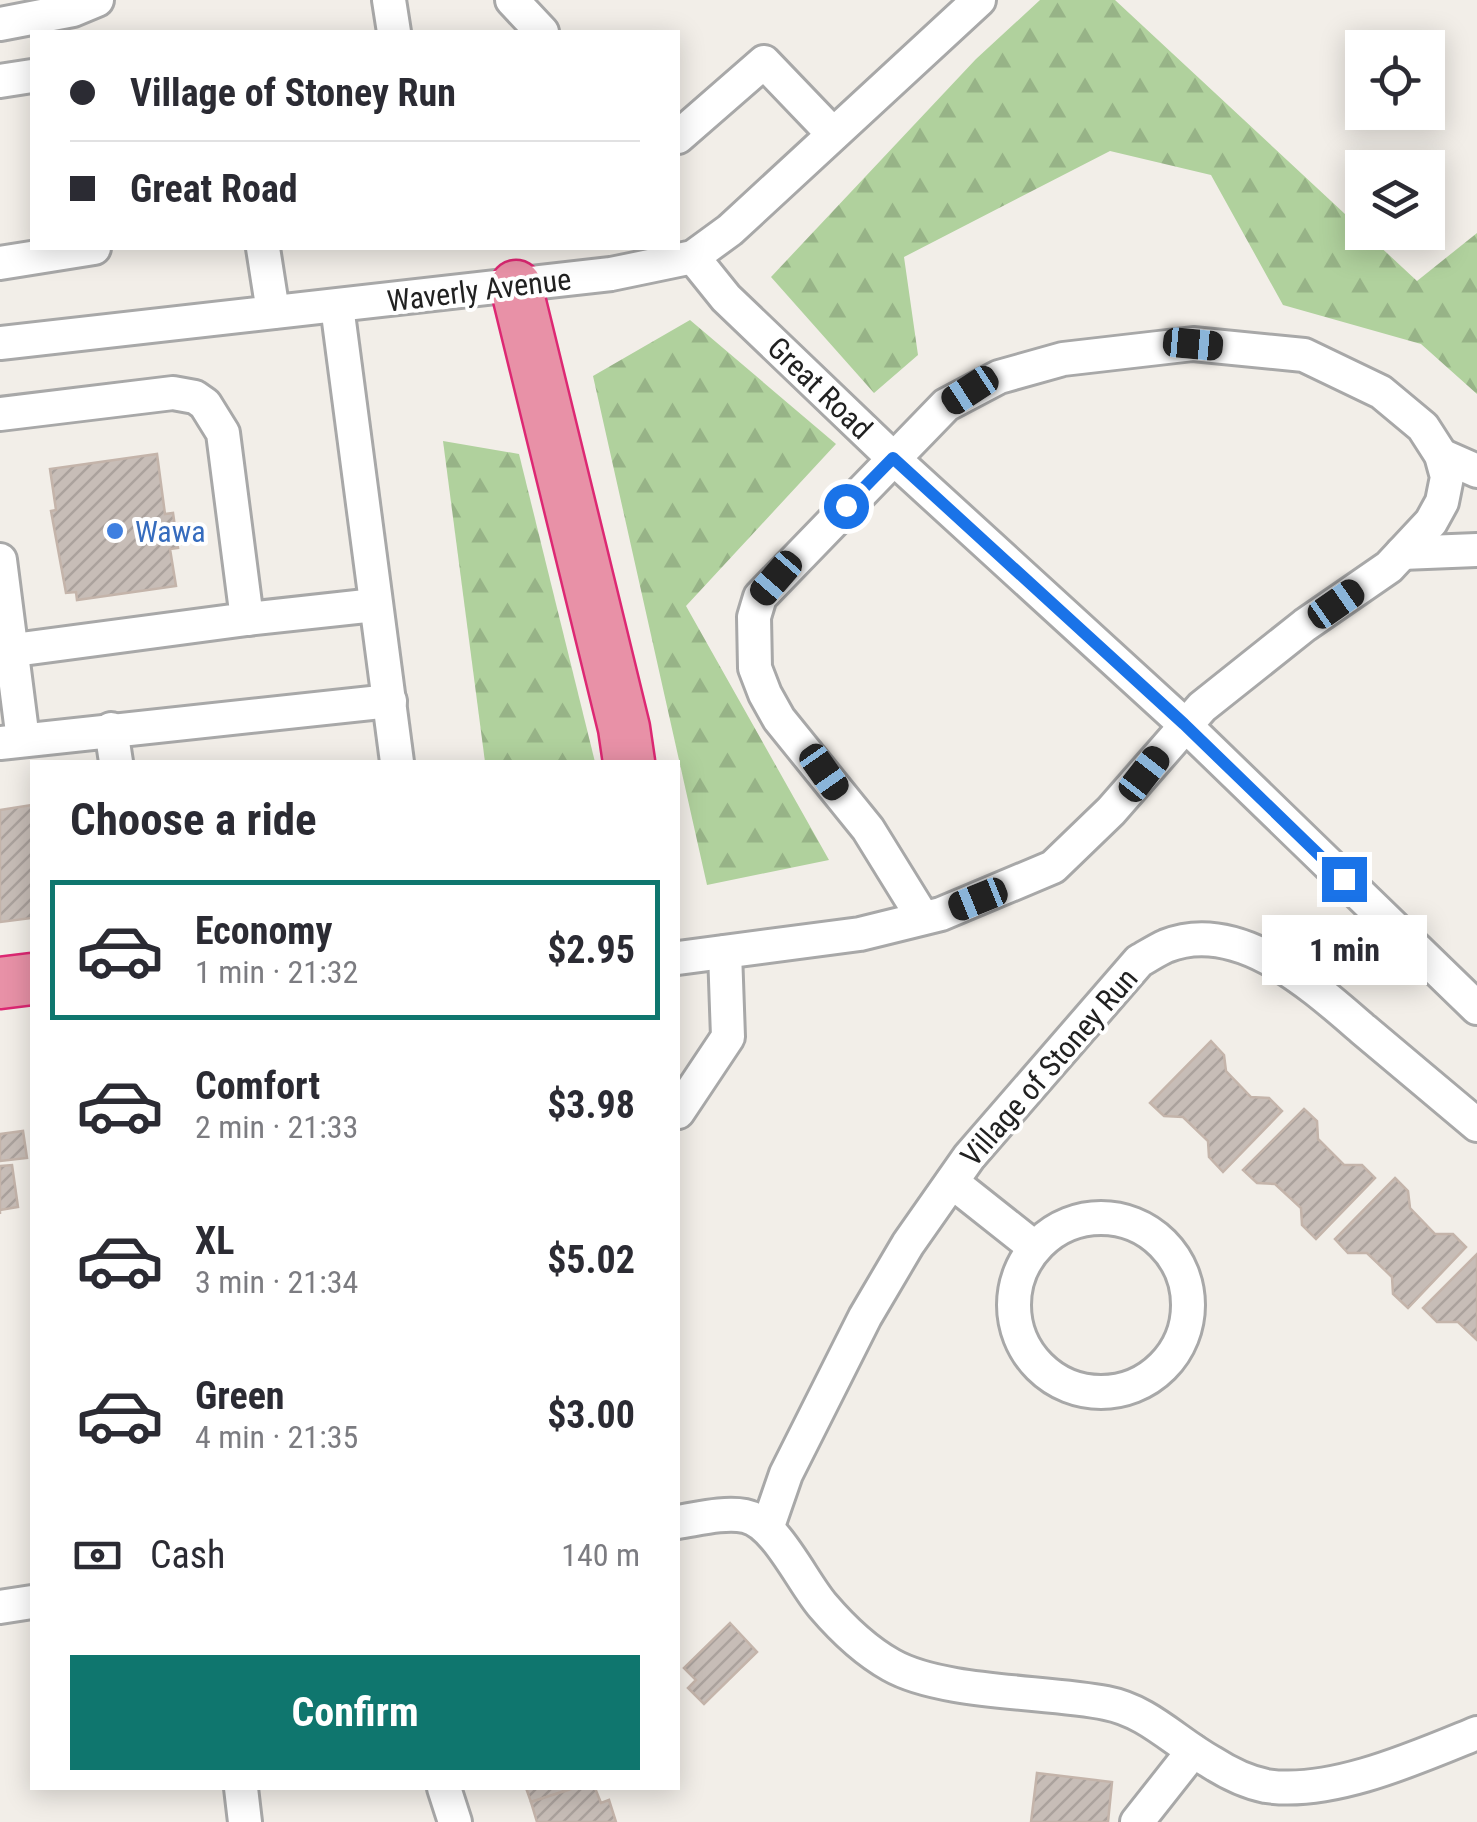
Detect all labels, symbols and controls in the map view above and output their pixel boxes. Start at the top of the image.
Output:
map controls [1345,30,1445,250]
button: locate [1345,30,1445,130]
text: Village of Stoney Run [130,71,456,115]
button: layers [1345,150,1445,250]
text: Great Road [130,167,298,211]
street label: Waverly Avenue [385,261,573,319]
car [1162,326,1224,362]
street label: Great Road [761,330,879,446]
car [937,361,1003,419]
route start [824,484,869,529]
place label: Wawa [135,514,206,549]
marker: Wawa [104,520,126,542]
car [745,546,807,610]
car [1303,575,1369,633]
car [795,739,853,805]
car [1114,741,1174,807]
text: Choose a ride [70,793,317,846]
route end [1322,857,1367,902]
car [945,874,1011,924]
icon: car [75,905,165,995]
text: Economy [195,909,332,953]
callout: 1 min [1262,914,1426,984]
text: $2.95 [547,928,635,972]
text: 1 min [1309,931,1380,969]
text: 1 min · 21:32 [195,953,358,991]
street label: Village of Stoney Run [953,961,1145,1173]
icon: car [75,1060,165,1150]
text: Comfort [195,1064,320,1108]
text: $3.98 [547,1083,635,1127]
text: 2 min · 21:33 [195,1108,358,1146]
icon: car [75,1215,165,1305]
text: XL [195,1219,234,1263]
text: $5.02 [547,1238,635,1282]
text: 3 min · 21:34 [195,1263,358,1301]
icon: car [75,1370,165,1460]
text: Green [195,1374,285,1418]
text: $3.00 [547,1393,635,1437]
text: 4 min · 21:35 [195,1418,358,1456]
icon: cash [70,1528,125,1583]
text: Cash [150,1533,225,1577]
text: 140 m [561,1536,640,1574]
button: Confirm [70,1655,640,1770]

